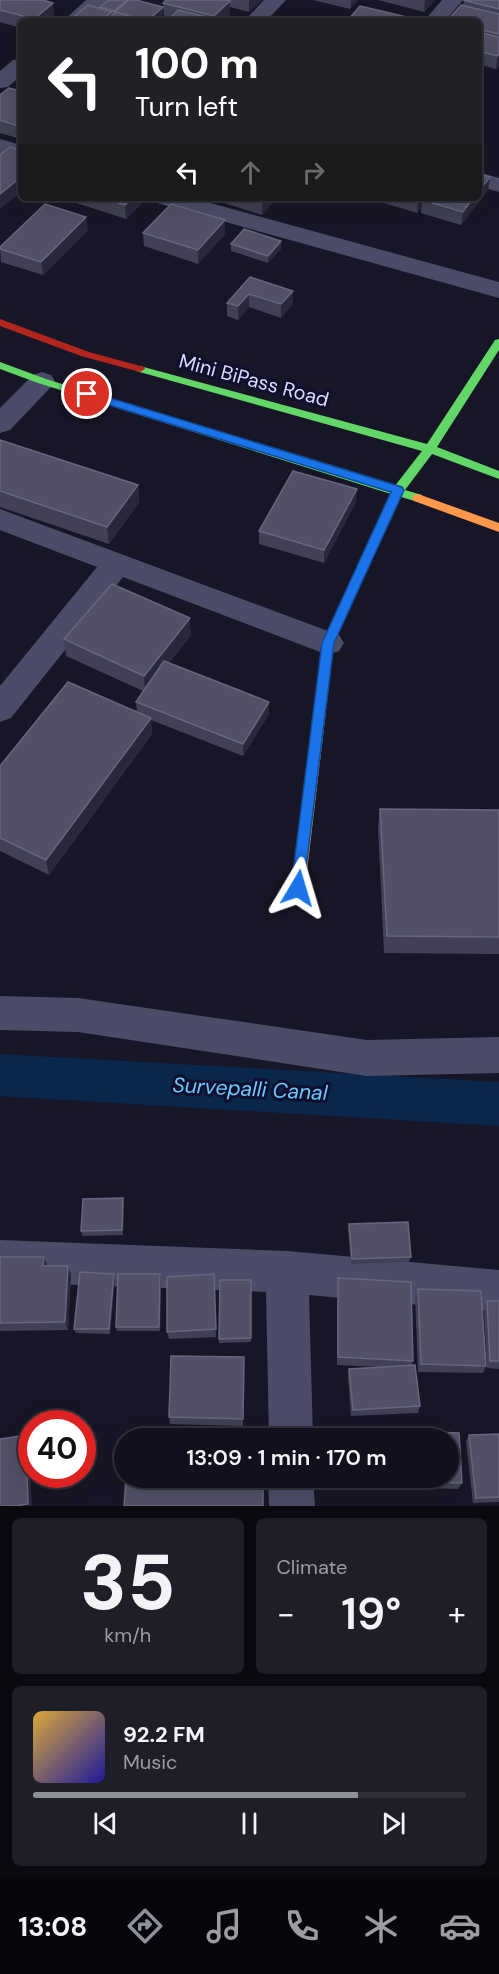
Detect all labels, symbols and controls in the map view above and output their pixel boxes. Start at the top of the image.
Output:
text: 100 m [135,36,259,91]
icon: left [36,42,114,120]
text: Turn left [135,89,238,124]
icon: left [171,156,204,189]
icon: ahead [234,156,267,189]
icon: right [297,156,330,189]
street label: Mini BiPass Road [176,348,332,412]
pin [61,368,112,419]
icon: arrive [70,377,103,410]
position arrow [266,856,330,920]
water label: Survepalli Canal [172,1071,328,1107]
speed limit sign: 40 [18,1410,96,1488]
text: 13:09 · 1 min · 170 m [186,1443,387,1472]
text: 35 [80,1532,176,1633]
text: Climate [277,1554,347,1580]
text: 19° [341,1584,401,1643]
text: − [277,1592,295,1635]
text: + [448,1592,466,1635]
text: km/h [104,1622,151,1648]
text: 92.2 FM [123,1720,205,1749]
text: Music [123,1749,178,1775]
icon: previous [89,1807,122,1840]
icon: pause [233,1807,266,1840]
icon: next [377,1807,410,1840]
icon: directions [124,1905,166,1947]
icon: music [203,1905,245,1947]
icon: phone [281,1905,323,1947]
icon: climate [360,1905,402,1947]
icon: car [439,1905,481,1947]
text: 13:08 [18,1909,87,1944]

